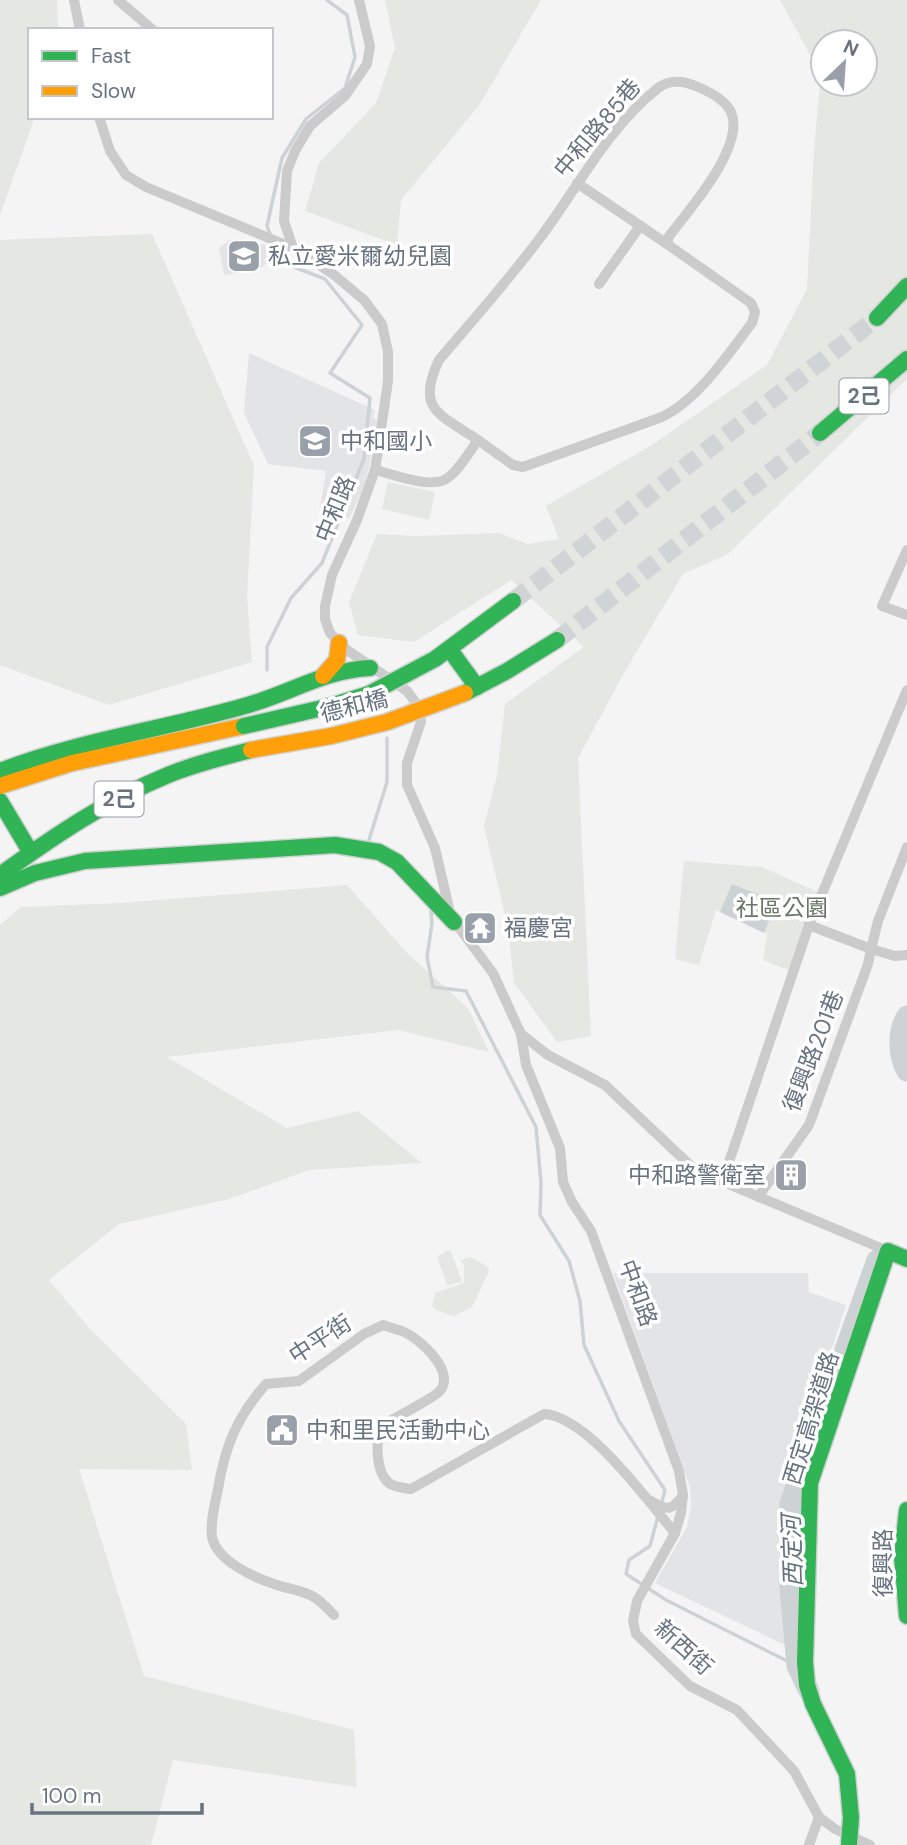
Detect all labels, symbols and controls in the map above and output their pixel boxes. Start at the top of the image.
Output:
legend [28,28,273,119]
north arrow [809,28,879,98]
text: N [839,34,863,62]
text: Fast [91,42,131,70]
street label: 中和路85巷 [547,72,647,184]
text: Slow [91,77,136,105]
school or university icon: 私立愛米爾幼兒園 [225,237,263,275]
place label: 私立愛米爾幼兒園 [268,241,452,271]
road number: 2己 [840,378,888,414]
school or university icon: 中和國小 [296,422,334,460]
place label: 中和國小 [340,426,432,456]
street label: 中和路 [308,471,362,547]
street label: 德和橋 [317,683,391,729]
road number: 2己 [94,782,144,816]
park label: 社區公園 [736,893,828,923]
temple icon: 福慶宮 [461,909,499,947]
place label: 福慶宮 [504,913,573,943]
street label: 復興路201巷 [776,986,850,1116]
building icon: 中和路警衛室 [772,1156,810,1194]
place label: 中和路警衛室 [628,1160,766,1190]
street label: 中和路 [612,1255,664,1331]
street label: 中平街 [283,1308,357,1370]
street label: 西定高架道路 [776,1348,846,1488]
public building icon: 中和里民活動中心 [263,1411,301,1449]
place label: 中和里民活動中心 [306,1415,490,1445]
water label: 西定河 [775,1510,809,1588]
street label: 復興路 [868,1529,898,1598]
street label: 新西街 [648,1613,720,1681]
scale bar [32,1772,201,1816]
text: 100 m [42,1782,102,1810]

